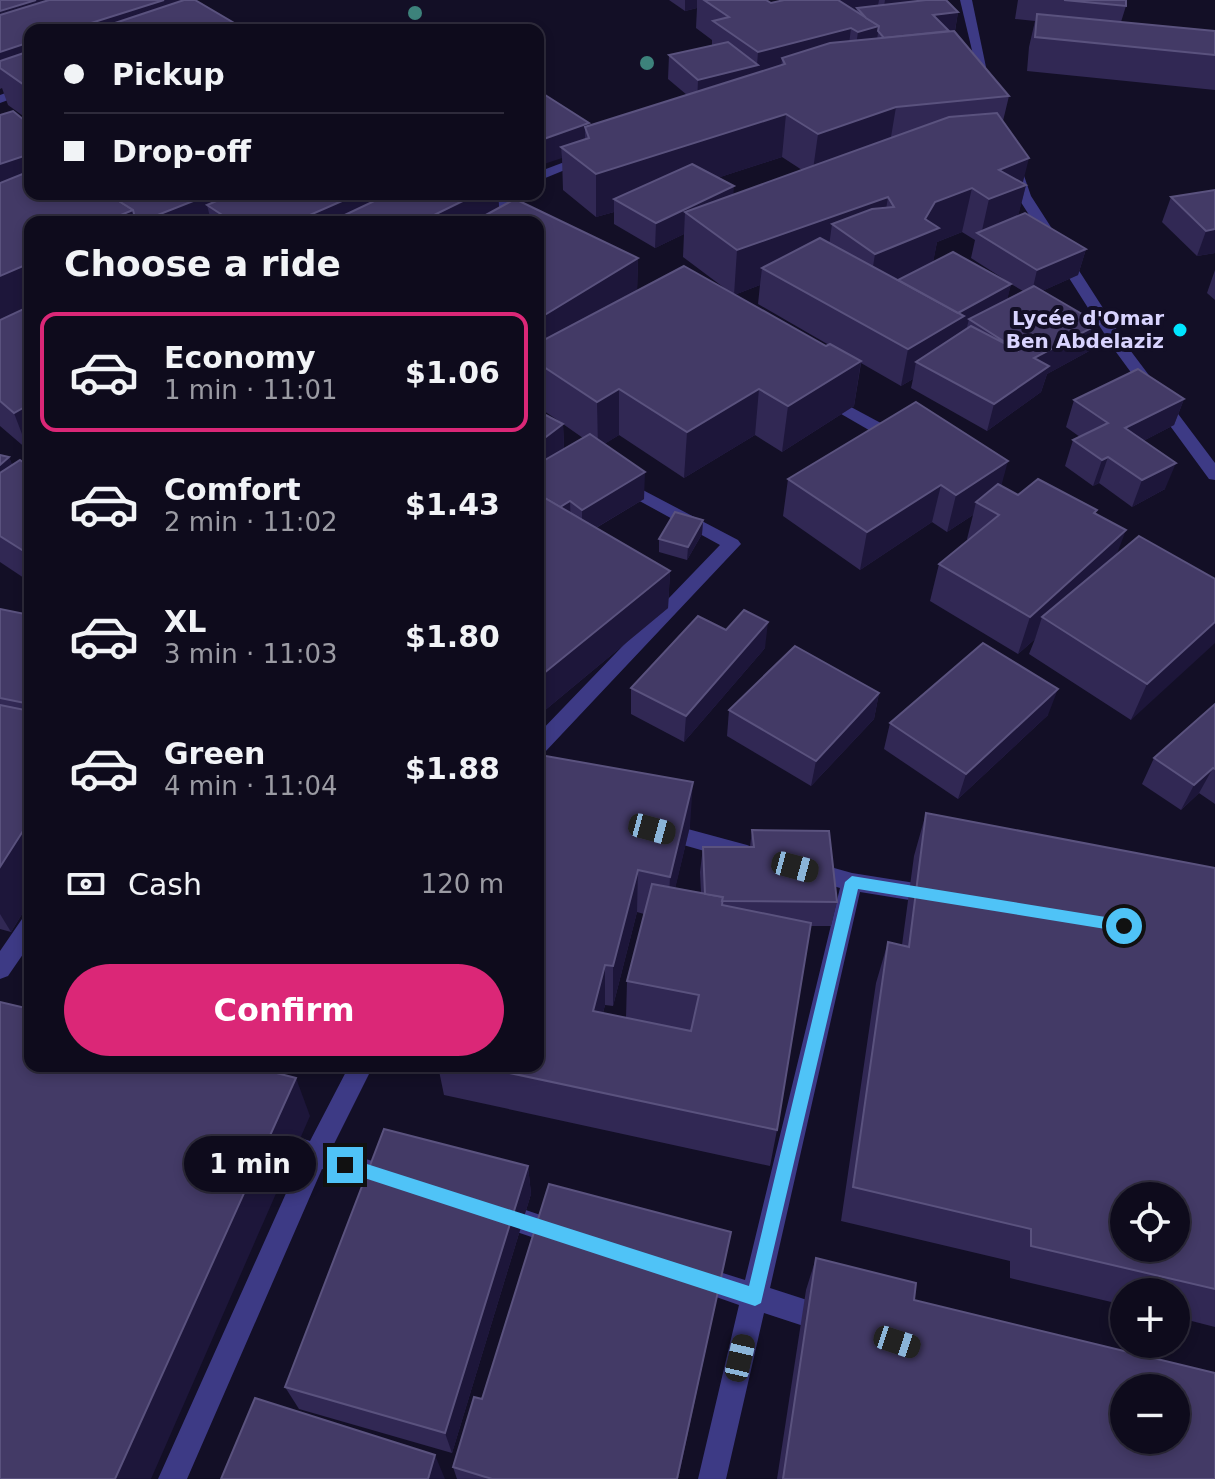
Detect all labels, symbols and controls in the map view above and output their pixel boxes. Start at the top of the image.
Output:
text: Pickup [112,57,225,92]
text: Drop-off [112,134,251,169]
text: Choose a ride [64,243,341,284]
place label: Lycée d'Omar Ben Abdelaziz [1006,306,1164,353]
marker: Lycée d'Omar Ben Abdelaziz [1171,321,1189,339]
icon: car [68,336,140,408]
text: Economy [164,340,316,375]
text: $1.06 [405,355,500,390]
text: 1 min · 11:01 [164,375,338,405]
icon: car [68,468,140,540]
text: Comfort [164,472,301,507]
text: $1.43 [405,487,500,522]
text: 2 min · 11:02 [164,507,338,537]
icon: car [68,600,140,672]
text: XL [164,604,206,639]
text: $1.80 [405,619,500,654]
text: 3 min · 11:03 [164,639,338,669]
icon: car [68,732,140,804]
text: Green [164,736,265,771]
text: $1.88 [405,751,500,786]
text: 4 min · 11:04 [164,771,338,801]
car [626,811,678,847]
car [769,849,821,885]
icon: cash [64,862,108,906]
text: Cash [128,867,202,902]
text: 120 m [421,869,504,899]
route start [1106,908,1142,944]
button: Confirm [64,964,504,1056]
callout: 1 min [185,1137,317,1193]
route end [327,1147,363,1183]
text: 1 min [209,1149,291,1179]
map controls [1110,1182,1190,1454]
button: locate [1110,1182,1190,1262]
button: + [1110,1278,1190,1358]
car [870,1323,924,1361]
car [723,1332,757,1384]
button: − [1110,1374,1190,1454]

